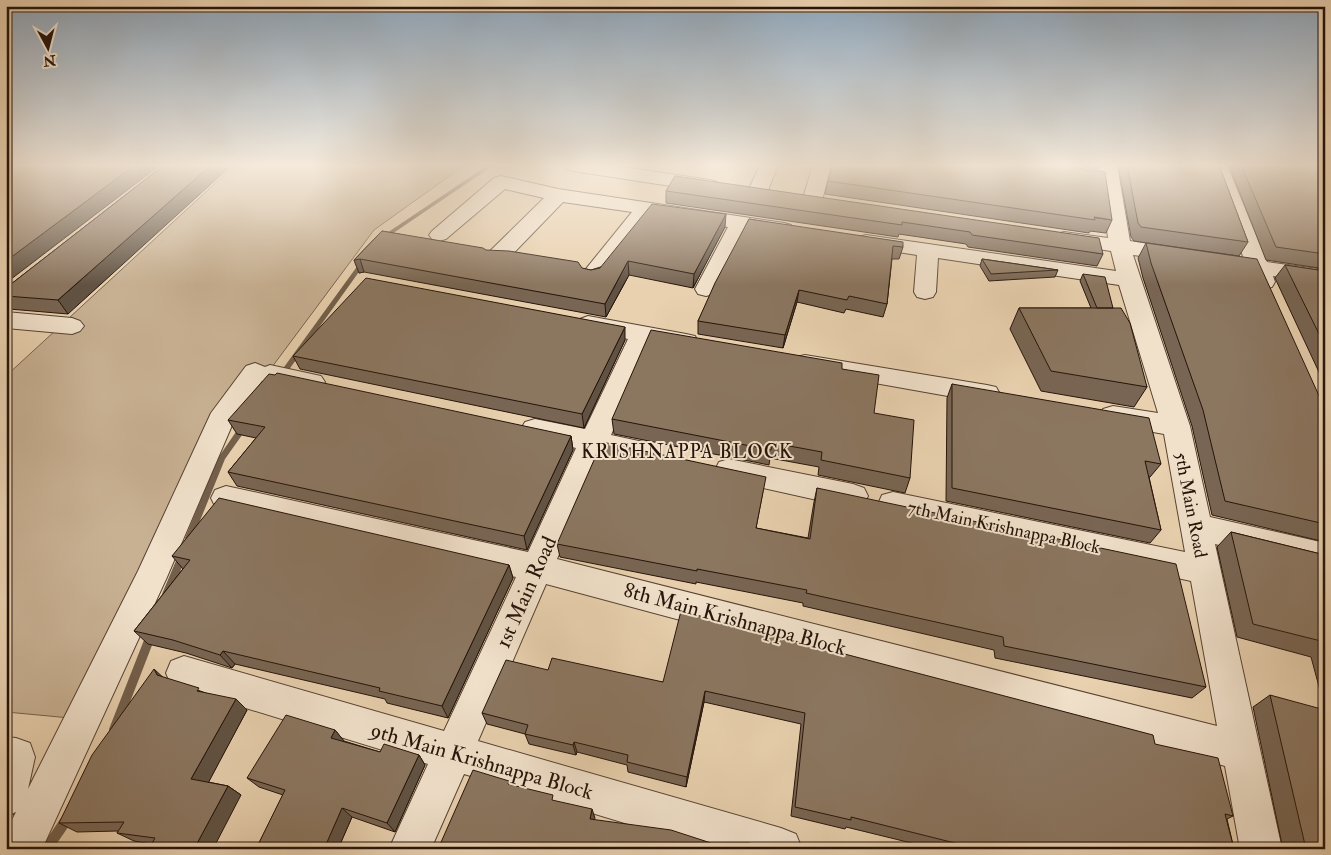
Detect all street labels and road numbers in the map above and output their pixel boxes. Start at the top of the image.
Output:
street label: 5th Main Road [1169,450,1212,560]
street label: 7th Main Krishnappa Block [905,496,1103,559]
street label: 1st Main Road [490,532,563,652]
street label: 8th Main Krishnappa Block [621,577,849,662]
street label: 9th Main Krishnappa Block [366,716,596,806]

